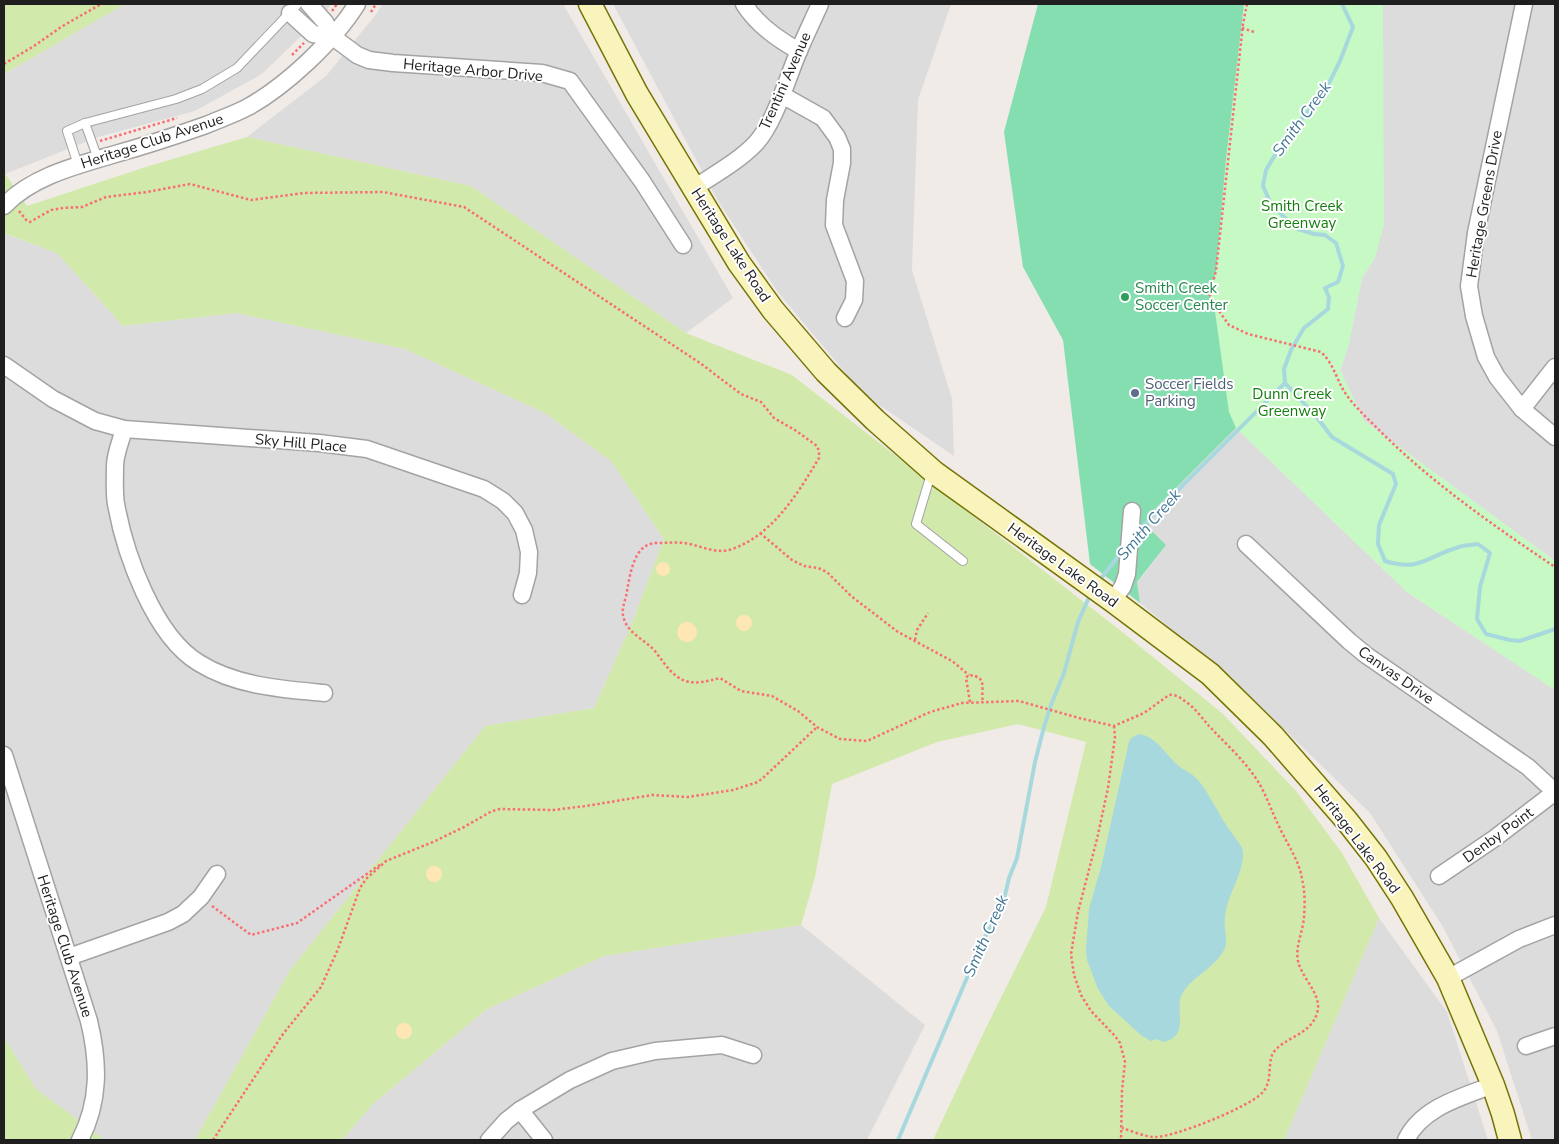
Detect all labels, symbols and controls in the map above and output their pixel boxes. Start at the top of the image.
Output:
street label: Trentini Avenue [754,29,816,133]
street label: Heritage Arbor Drive [402,54,544,86]
water label: Smith Creek [1267,76,1337,161]
street label: Heritage Club Avenue [78,109,226,173]
street label: Heritage Greens Drive [1461,129,1507,279]
street label: Heritage Lake Road [687,184,775,306]
park label: Smith Creek Greenway [1261,196,1343,233]
place label: Smith Creek Soccer Center [1135,278,1229,315]
marker: Smith Creek Soccer Center [1119,291,1131,303]
place label: Soccer Fields Parking [1145,374,1233,411]
park label: Dunn Creek Greenway [1252,384,1332,421]
marker: Soccer Fields Parking [1129,387,1141,399]
street label: Sky Hill Place [254,429,348,457]
water label: Smith Creek [1112,484,1187,565]
street label: Heritage Lake Road [1004,518,1122,612]
street label: Canvas Drive [1354,641,1438,709]
street label: Heritage Lake Road [1309,780,1405,898]
street label: Denby Point [1459,802,1538,867]
street label: Heritage Club Avenue [33,872,97,1020]
water label: Smith Creek [958,891,1014,980]

